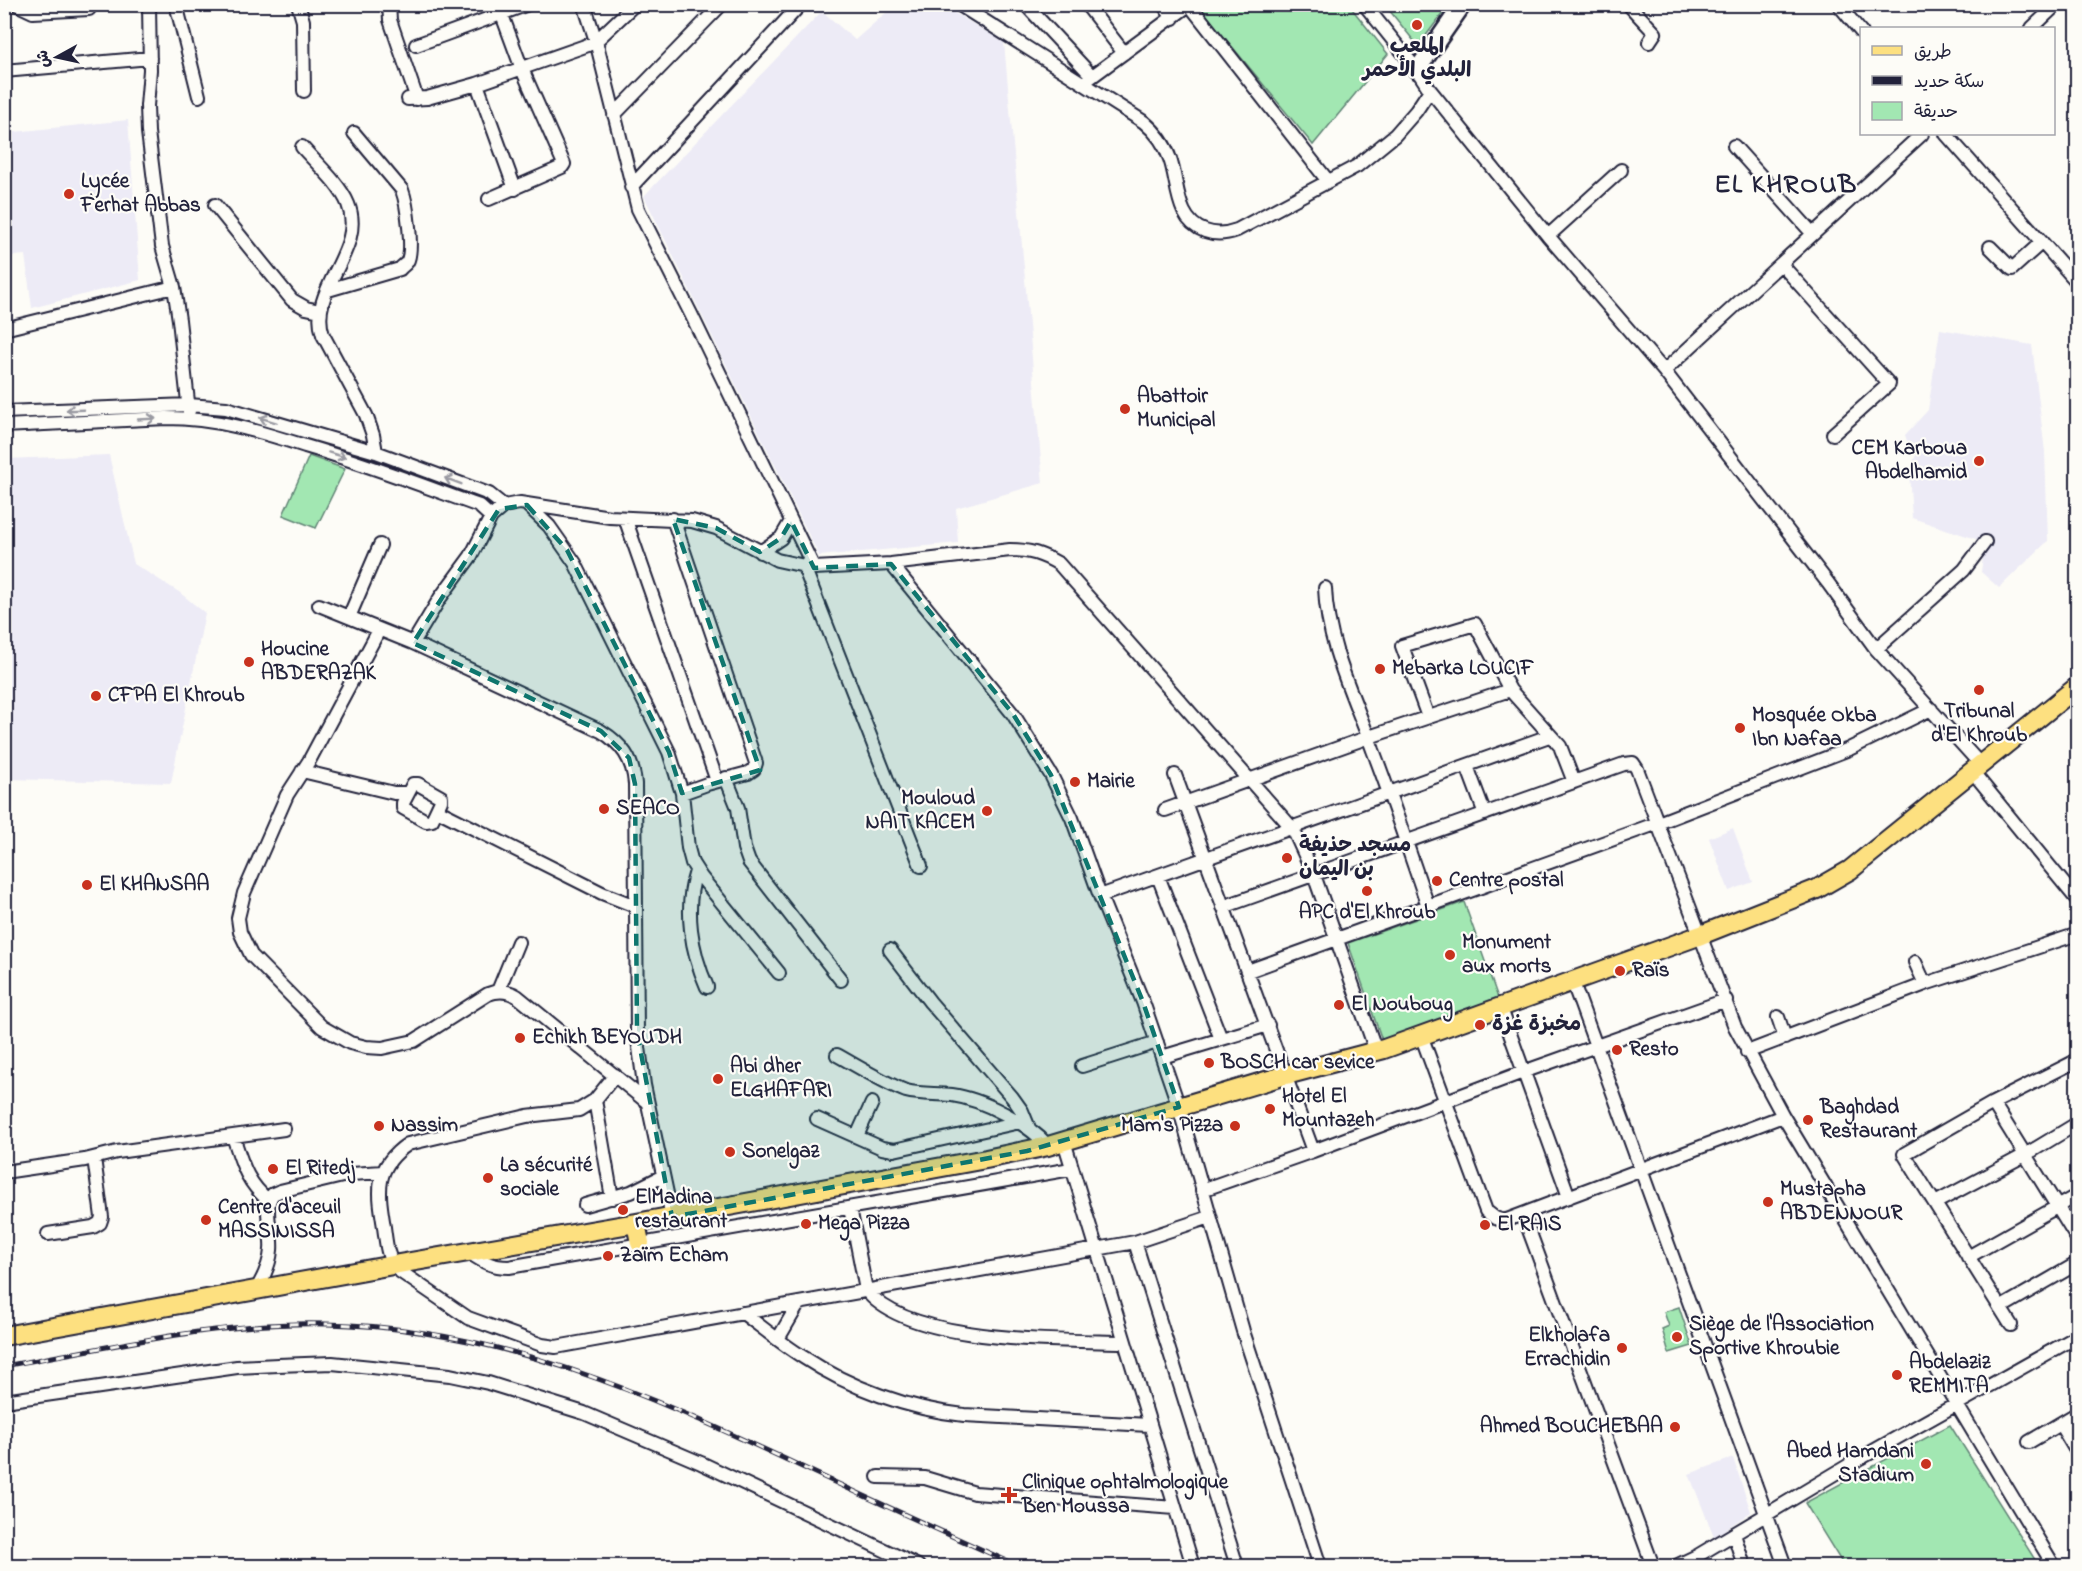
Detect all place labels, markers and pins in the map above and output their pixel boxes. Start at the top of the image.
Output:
marker: الملعب البلدي الأحمر [1410,18,1424,32]
place label: الملعب البلدي الأحمر [1361,32,1471,86]
place label: Lycée Ferhat Abbas [80,167,201,221]
marker: Lycée Ferhat Abbas [62,187,76,201]
place label: Abattoir Municipal [1137,382,1216,436]
marker: Abattoir Municipal [1118,402,1132,416]
place label: CEM Karboua Abdelhamid [1851,434,1967,488]
marker: CEM Karboua Abdelhamid [1972,454,1986,468]
place label: Houcine ABDERAZAK [261,635,377,689]
place label: Mebarka LOUCIF [1392,654,1534,684]
marker: Houcine ABDERAZAK [242,655,256,669]
marker: Mebarka LOUCIF [1373,662,1387,676]
place label: CFPA El Khroub [108,681,245,711]
marker: Tribunal d'El Khroub [1972,683,1986,697]
marker: CFPA El Khroub [89,689,103,703]
place label: Tribunal d'El Khroub [1931,697,2028,751]
place label: Mosquée Okba Ibn Nafaa [1752,701,1877,755]
marker: Mosquée Okba Ibn Nafaa [1733,721,1747,735]
place label: Mairie [1087,767,1135,797]
marker: Mairie [1068,775,1082,789]
place label: Mouloud NAIT KACEM [866,784,975,838]
place label: SEACO [616,794,680,824]
marker: SEACO [597,802,611,816]
marker: Mouloud NAIT KACEM [980,804,994,818]
place label: مسجد حذيفة بن اليمان [1299,831,1411,885]
marker: مسجد حذيفة بن اليمان [1280,851,1294,865]
place label: Centre postal [1449,866,1564,896]
place label: El KHANSAA [99,870,209,900]
marker: Centre postal [1430,874,1444,888]
marker: El KHANSAA [80,878,94,892]
marker: APC d'El Khroub [1360,884,1374,898]
place label: APC d'El Khroub [1299,898,1436,928]
place label: Monument aux morts [1462,928,1552,982]
marker: Monument aux morts [1443,948,1457,962]
place label: Raïs [1632,956,1670,986]
marker: Raïs [1613,964,1627,978]
place label: El Nouboug [1351,990,1453,1022]
marker: El Nouboug [1332,998,1346,1012]
place label: مخبزة غزة [1492,1010,1581,1040]
marker: مخبزة غزة [1473,1018,1487,1032]
place label: Echikh BEYOUDH [532,1023,682,1053]
marker: Echikh BEYOUDH [513,1031,527,1045]
place label: Resto [1629,1035,1679,1065]
marker: Resto [1610,1043,1624,1057]
place label: BOSCH car sevice [1220,1048,1375,1078]
place label: Abi dher ELGHAFARI [730,1052,832,1106]
marker: BOSCH car sevice [1202,1056,1216,1070]
marker: Abi dher ELGHAFARI [711,1072,725,1086]
place label: Hotel El Mountazeh [1282,1082,1375,1136]
place label: Baghdad Restaurant [1819,1093,1918,1147]
marker: Hotel El Mountazeh [1263,1102,1277,1116]
place label: Nassim [391,1111,458,1141]
place label: Mam's Pizza [1121,1111,1223,1141]
marker: Baghdad Restaurant [1801,1113,1815,1127]
marker: Nassim [372,1119,386,1133]
marker: Mam's Pizza [1228,1119,1242,1133]
place label: Sonelgaz [742,1137,820,1169]
marker: Sonelgaz [723,1145,737,1159]
place label: La sécurité sociale [500,1151,593,1205]
place label: El Ritedj [285,1154,355,1184]
marker: El Ritedj [266,1162,280,1176]
marker: La sécurité sociale [481,1171,495,1185]
place label: Mustapha ABDENNOUR [1780,1175,1903,1229]
place label: ElMadina restaurant [635,1183,728,1237]
place label: Centre d'aceuil MASSINISSA [218,1193,341,1247]
marker: Mustapha ABDENNOUR [1761,1195,1775,1209]
marker: ElMadina restaurant [616,1203,630,1217]
place label: Mega Pizza [818,1209,910,1241]
place label: El RAIS [1497,1210,1562,1240]
marker: Centre d'aceuil MASSINISSA [199,1213,213,1227]
marker: Mega Pizza [799,1217,813,1231]
marker: El RAIS [1478,1218,1492,1232]
place label: Zaïm Echam [620,1241,728,1271]
marker: Zaïm Echam [601,1249,615,1263]
place label: Siège de l'Association Sportive Khroubie [1689,1310,1874,1364]
place label: Elkholafa Errachidin [1524,1321,1610,1375]
marker: Siège de l'Association Sportive Khroubie [1670,1330,1684,1344]
marker: Elkholafa Errachidin [1615,1341,1629,1355]
place label: Abdelaziz REMMITA [1909,1348,1992,1402]
marker: Abdelaziz REMMITA [1890,1368,1904,1382]
place label: Ahmed BOUCHEBAA [1480,1412,1663,1442]
marker: Ahmed BOUCHEBAA [1668,1420,1682,1434]
place label: Abed Hamdani Stadium [1786,1437,1914,1491]
marker: Abed Hamdani Stadium [1919,1457,1933,1471]
place label: Clinique ophtalmologique Ben Moussa [1021,1468,1229,1522]
marker: Clinique ophtalmologique Ben Moussa [1000,1486,1018,1504]

